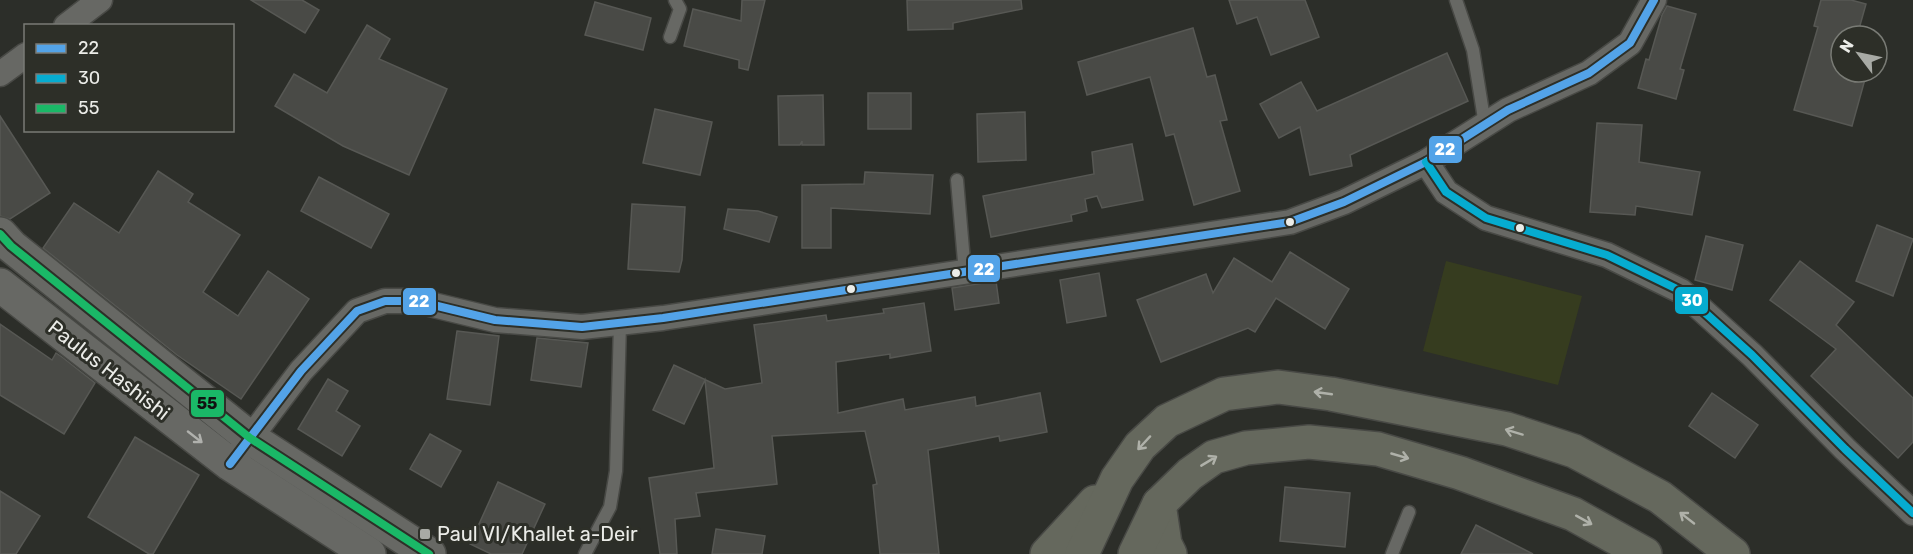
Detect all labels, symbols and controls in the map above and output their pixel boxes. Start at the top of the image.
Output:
legend [24,24,234,132]
north arrow [1829,24,1889,84]
text: N [1836,36,1858,56]
text: 22 [78,37,99,59]
text: 30 [78,67,100,89]
text: 55 [78,97,99,119]
line badge: 22 [1428,135,1463,164]
text: 22 [1435,140,1455,159]
unlabelled marker [1284,216,1296,228]
unlabelled marker [1514,222,1526,234]
line badge: 22 [967,254,1001,283]
text: 22 [974,260,994,279]
unlabelled marker [950,267,962,279]
unlabelled marker [845,283,857,295]
line badge: 30 [1674,286,1709,315]
line badge: 22 [402,287,437,316]
text: 30 [1681,291,1703,310]
text: 22 [409,292,429,311]
street label: Paulus Hashishi [43,315,175,425]
one-way arrow [1313,388,1333,399]
line badge: 55 [190,389,225,418]
text: 55 [197,394,217,413]
one-way arrow [1505,426,1524,437]
one-way arrow [187,430,203,443]
one-way arrow [1137,436,1151,451]
one-way arrow [1390,451,1409,462]
one-way arrow [1200,455,1217,467]
one-way arrow [1679,512,1695,525]
one-way arrow [1575,514,1592,526]
place label: Paul VI/Khallet a-Deir [437,522,638,546]
marker: Paul VI/Khallet a-Deir [418,527,432,541]

